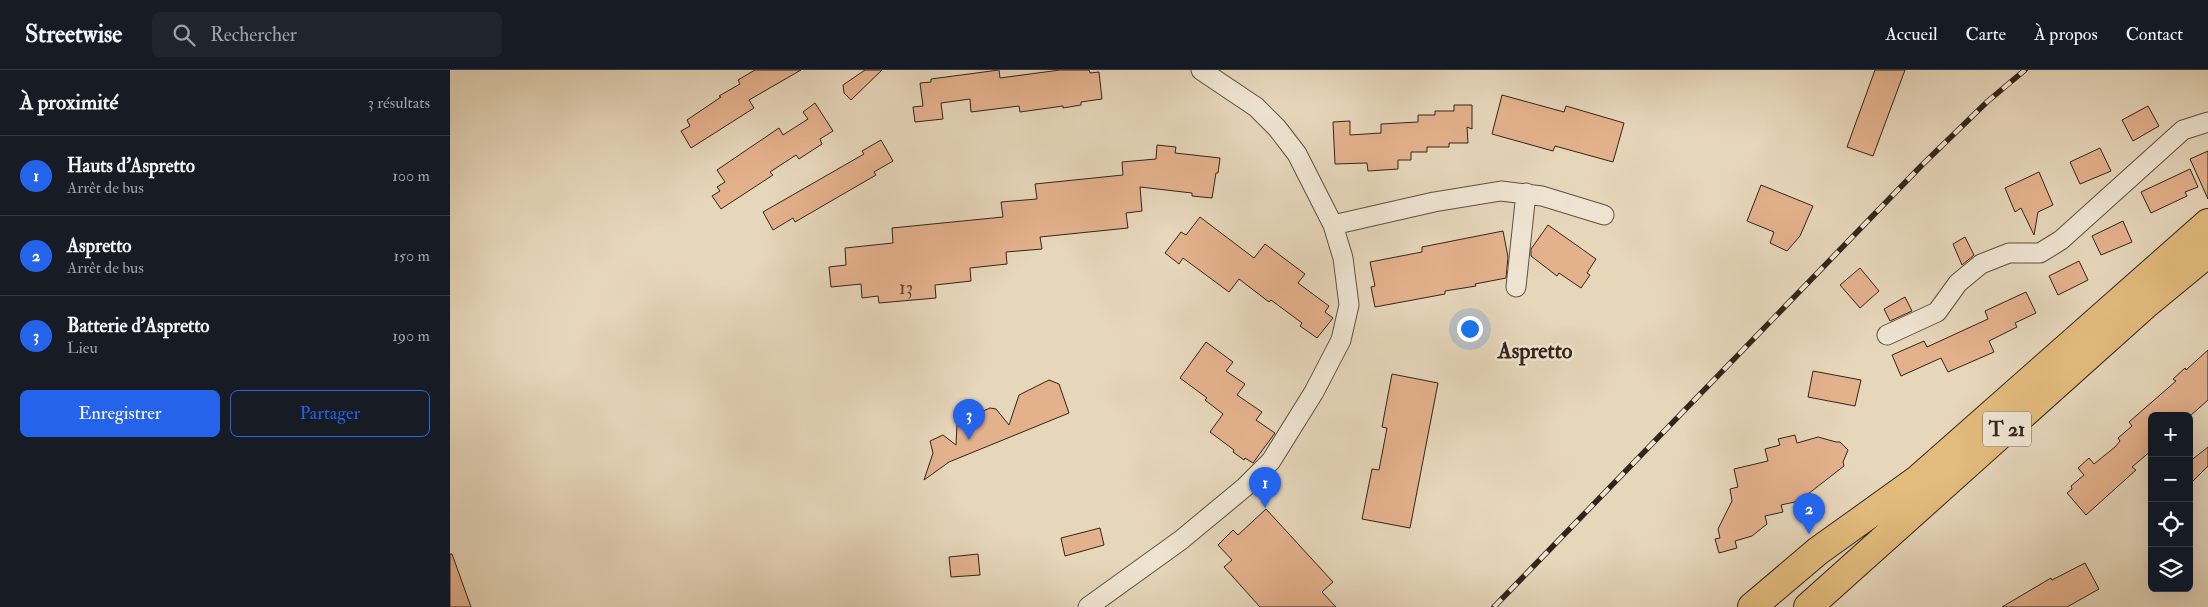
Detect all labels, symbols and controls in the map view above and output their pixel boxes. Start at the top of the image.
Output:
search box [152,12,502,57]
text: Streetwise [25,19,122,50]
icon: search [170,21,198,49]
text: Rechercher [210,23,297,47]
text: Accueil [1885,23,1938,46]
text: Carte [1966,23,2006,46]
text: À propos [2034,23,2098,46]
text: Contact [2126,23,2183,46]
text: À proximité [20,89,118,116]
text: 3 résultats [368,93,430,113]
text: Hauts d'Aspretto [67,154,195,178]
text: 1 [33,166,39,186]
text: 100 m [392,166,430,186]
text: Arrêt de bus [67,178,144,198]
text: Aspretto [67,234,132,258]
text: 2 [32,246,40,266]
text: 150 m [393,246,430,266]
text: Arrêt de bus [67,258,144,278]
house number: 13 [899,276,913,300]
text: Batterie d'Aspretto [67,314,210,338]
your location [1457,316,1483,342]
text: 3 [33,326,39,346]
text: 190 m [392,326,430,346]
district label: Aspretto [1497,337,1573,366]
text: Lieu [67,338,98,358]
button: Enregistrer [20,390,220,437]
button: Partager [230,390,430,437]
pin: 3 [953,399,985,440]
road number: T 21 [1983,412,2031,446]
map controls [2148,412,2193,592]
button: + [2148,412,2193,457]
button: − [2148,457,2193,502]
pin: 1 [1249,467,1281,508]
pin: 2 [1793,493,1825,534]
button: locate [2148,502,2193,547]
button: layers [2148,547,2193,592]

